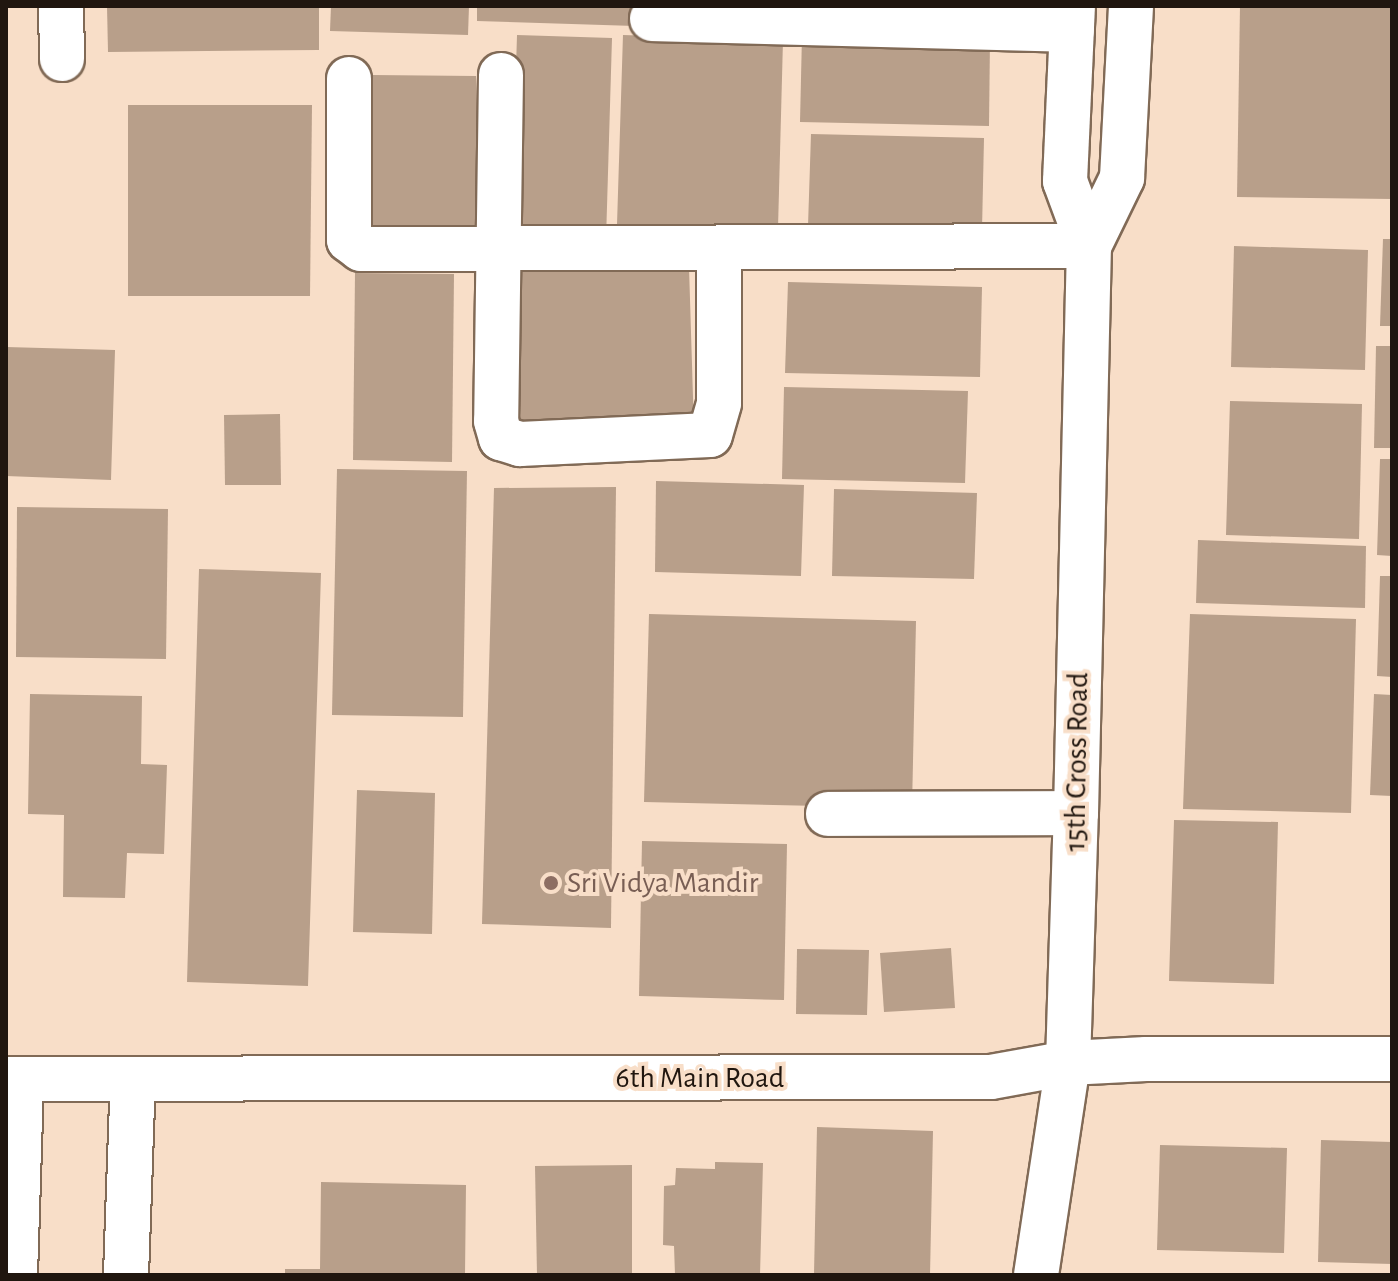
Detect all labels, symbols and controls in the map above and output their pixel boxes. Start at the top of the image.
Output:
street label: 15th Cross Road [1057,672,1097,852]
place label: Sri Vidya Mandir [567,865,758,901]
marker: Sri Vidya Mandir [542,874,560,892]
street label: 6th Main Road [616,1060,784,1096]

